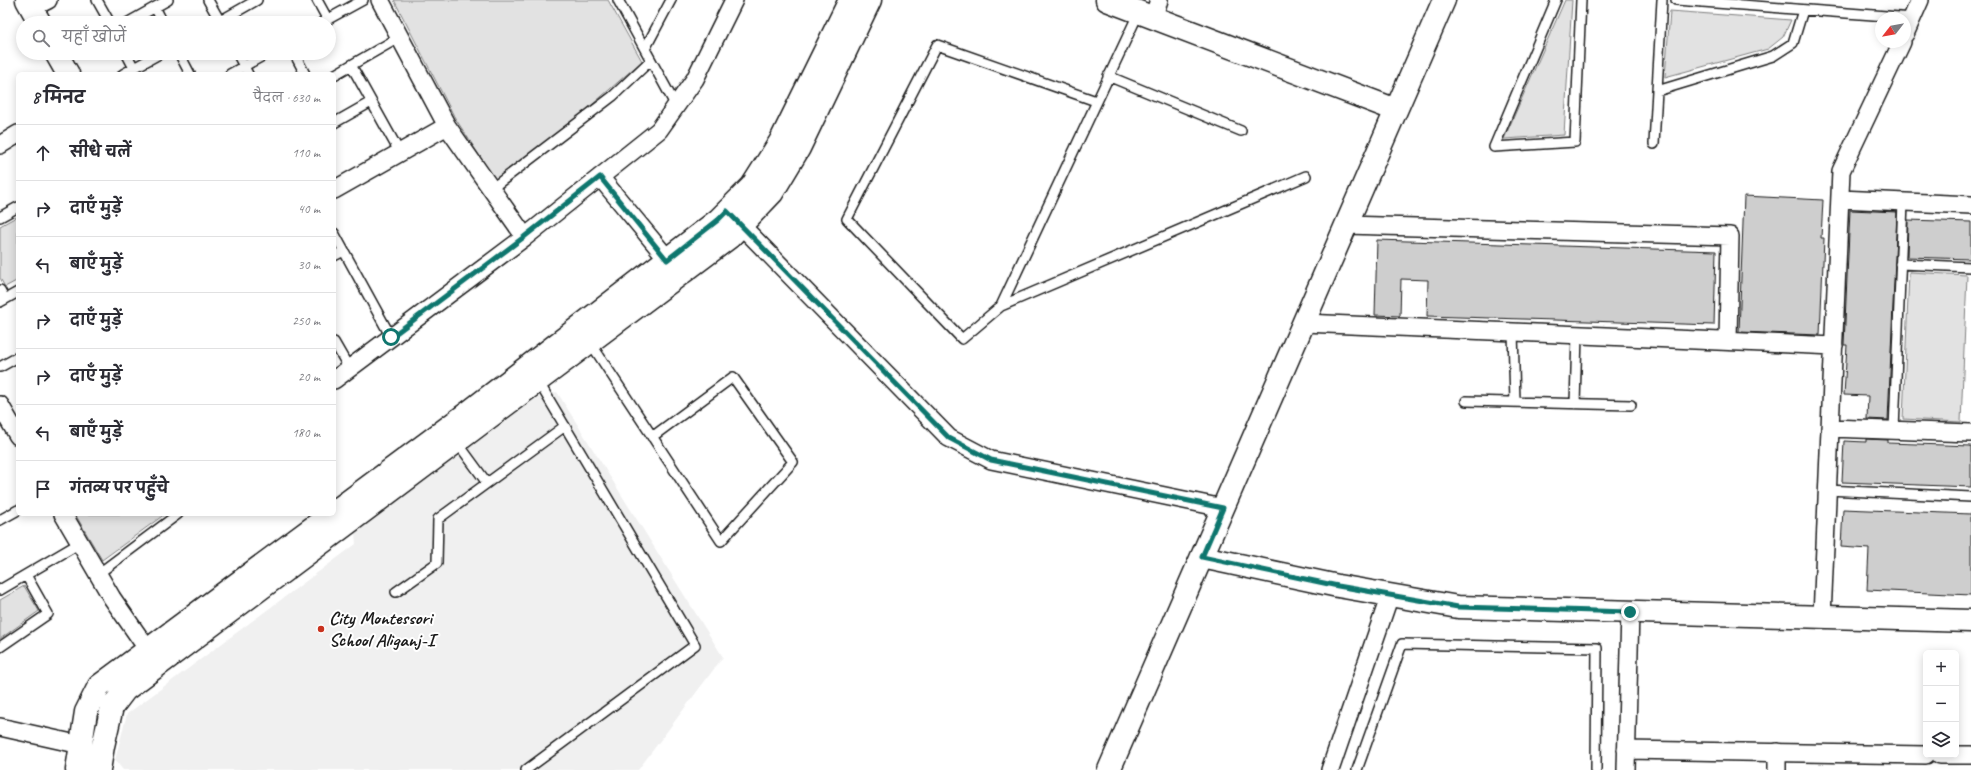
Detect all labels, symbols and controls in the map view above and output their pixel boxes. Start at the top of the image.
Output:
north arrow [1875,12,1911,48]
search box [16,16,336,60]
icon: search [30,27,52,49]
text: यहाँ खोजें [62,28,126,47]
text: 8 मिनट [32,87,85,108]
text: पैदल · 630 m [253,90,320,106]
icon: ahead [32,142,54,164]
text: सीधे चलें [70,143,131,162]
text: 110 m [292,145,320,161]
icon: right [32,198,54,220]
text: दाएँ मुड़ें [70,199,122,218]
text: 40 m [298,201,320,217]
icon: left [32,254,54,276]
text: बाएँ मुड़ें [70,255,122,274]
text: 30 m [298,257,320,273]
icon: right [32,310,54,332]
text: दाएँ मुड़ें [70,311,122,330]
text: 250 m [292,313,320,329]
route start [382,328,400,346]
icon: right [32,366,54,388]
text: दाएँ मुड़ें [70,367,122,386]
text: 20 m [298,369,320,385]
icon: left [32,422,54,444]
text: बाएँ मुड़ें [70,423,122,442]
text: 180 m [292,425,320,441]
icon: arrive [32,478,54,500]
text: गंतव्य पर पहुँचे [70,479,168,498]
route end [1621,603,1639,621]
place label: City Montessori School Aliganj-I [329,606,439,652]
marker: City Montessori School Aliganj-I [316,624,326,634]
map controls [1923,650,1959,758]
button: + [1923,650,1959,686]
button: − [1923,686,1959,722]
button: layers [1923,722,1959,758]

